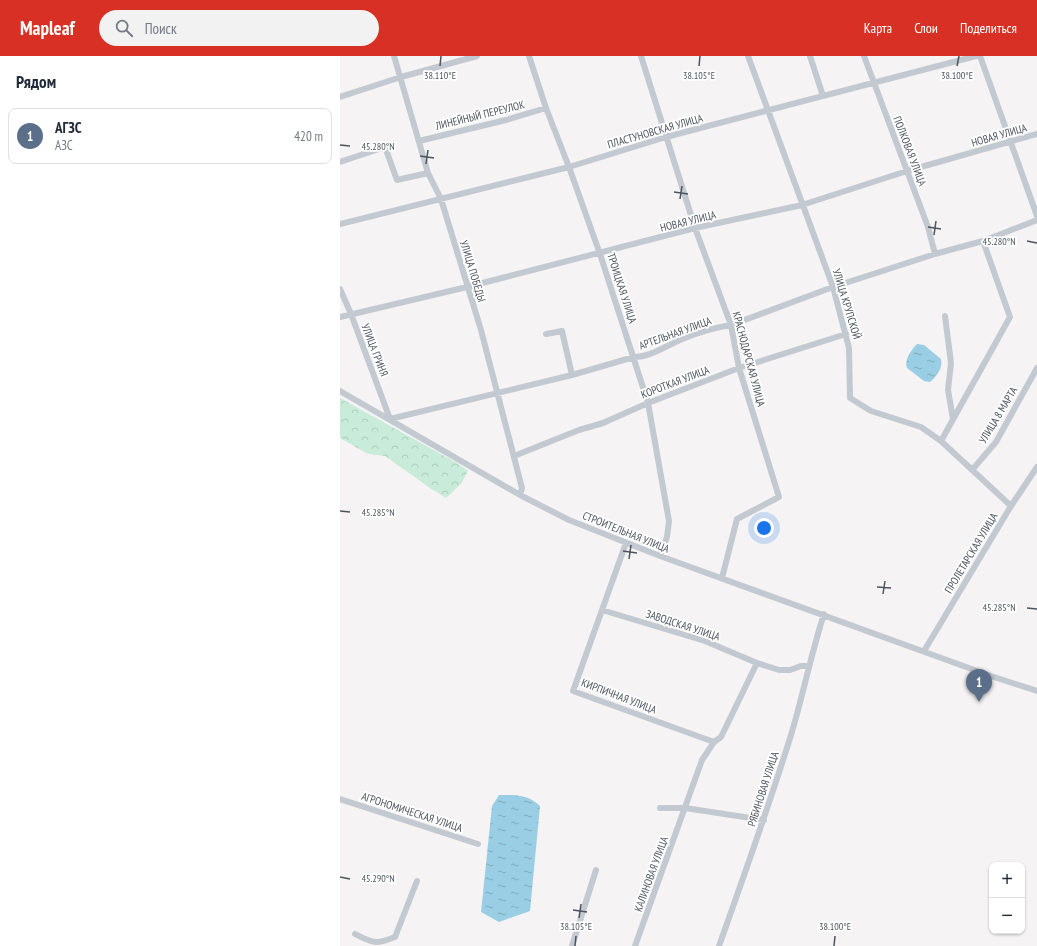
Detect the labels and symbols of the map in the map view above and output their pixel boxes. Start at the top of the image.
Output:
text: 38.110°E [424,69,456,82]
text: 38.105°E [683,69,715,82]
text: 38.100°E [941,69,973,82]
street label: ЛИНЕЙНЫЙ ПЕРЕУЛОК [433,97,526,133]
street label: ПЛАСТУНОВСКАЯ УЛИЦА [606,110,705,151]
street label: ПОЛКОВАЯ УЛИЦА [890,114,930,189]
street label: НОВАЯ УЛИЦА [970,120,1029,150]
text: 45.280°N [361,140,395,153]
street label: НОВАЯ УЛИЦА [659,207,718,235]
text: 45.280°N [982,235,1016,248]
street label: УЛИЦА ПОБЕДЫ [457,238,489,304]
street label: ТРОИЦКАЯ УЛИЦА [604,251,640,326]
street label: УЛИЦА КРУПСКОЙ [830,267,864,341]
street label: КРАСНОДАРСКАЯ УЛИЦА [730,310,769,409]
street label: АРТЕЛЬНАЯ УЛИЦА [637,313,714,353]
street label: УЛИЦА ГРИНЯ [359,322,391,378]
street label: КОРОТКАЯ УЛИЦА [639,362,712,401]
street label: УЛИЦА 8 МАРТА [976,384,1021,446]
text: 45.285°N [361,506,395,519]
street label: СТРОИТЕЛЬНАЯ УЛИЦА [581,508,672,556]
street label: ПРОЛЕТАРСКАЯ УЛИЦА [941,509,1001,596]
your location [754,518,774,538]
text: 45.285°N [982,601,1016,614]
street label: ЗАВОДСКАЯ УЛИЦА [644,606,723,644]
pin: 1 [966,669,992,702]
street label: КИРПИЧНАЯ УЛИЦА [579,675,659,717]
street label: РЯБИНОВАЯ УЛИЦА [744,749,782,828]
street label: АГРОНОМИЧЕСКАЯ УЛИЦА [360,789,465,835]
street label: КАЛИНОВАЯ УЛИЦА [631,834,671,914]
text: 45.290°N [361,872,395,885]
text: 38.105°E [560,920,592,933]
text: 38.100°E [819,920,851,933]

